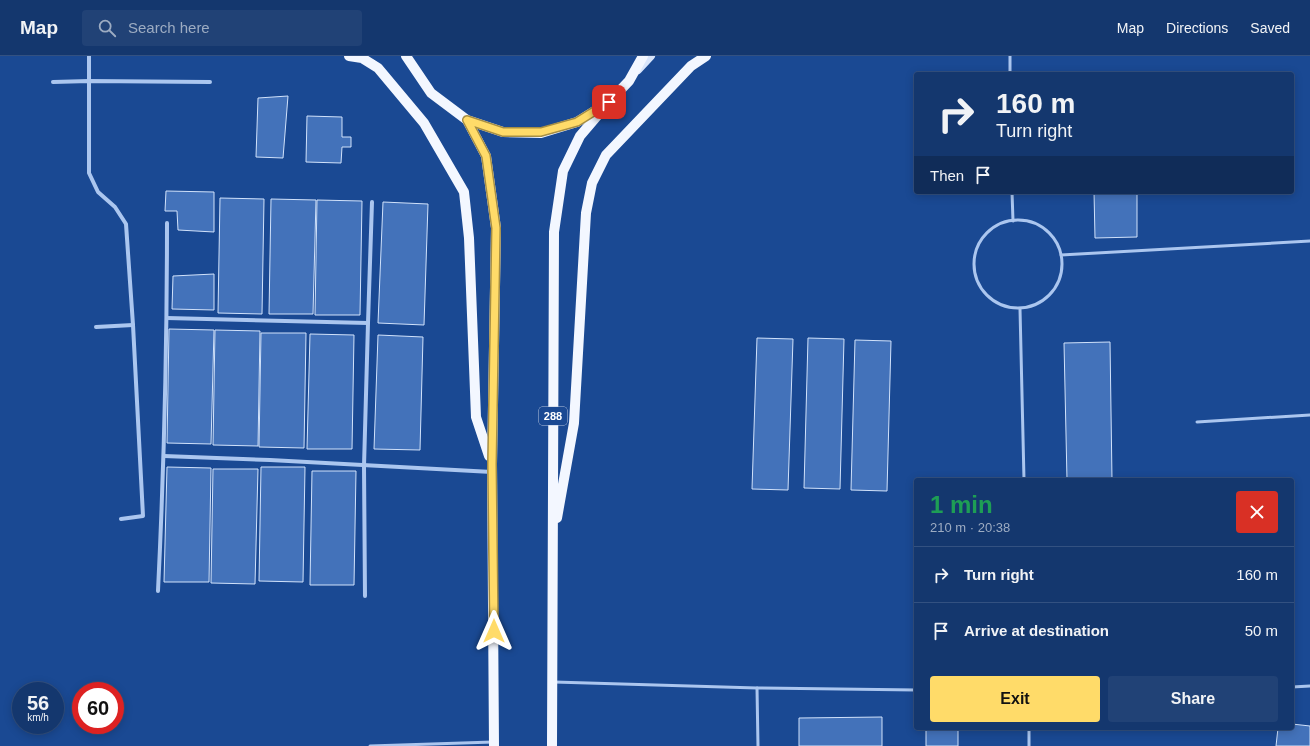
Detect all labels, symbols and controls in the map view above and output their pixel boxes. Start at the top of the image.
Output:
search box [82,10,362,46]
text: Map [20,17,58,38]
icon: search [96,17,118,39]
text: Search here [128,19,210,36]
text: Map [1117,20,1144,36]
text: Directions [1166,20,1228,36]
text: Saved [1250,20,1290,36]
pin [592,85,626,119]
icon: right [930,88,982,140]
text: 160 m [996,88,1075,119]
icon: arrive [598,91,620,113]
text: Turn right [996,121,1072,141]
icon: arrive [972,164,994,186]
text: Then [930,167,964,184]
road number: 288 [539,407,567,425]
text: 1 min [930,491,993,518]
button: close [1236,491,1278,533]
text: 210 m · 20:38 [930,520,1010,535]
icon: right [930,564,952,586]
text: Turn right [964,566,1034,583]
text: 160 m [1236,566,1278,583]
position arrow [473,610,515,652]
icon: arrive [930,620,952,642]
text: Arrive at destination [964,622,1109,639]
text: 50 m [1245,622,1278,639]
button: Exit [930,676,1100,722]
button: Share [1108,676,1278,722]
speed limit sign: 60 [72,682,124,734]
text: 56 [27,692,49,714]
text: km/h [27,712,49,723]

